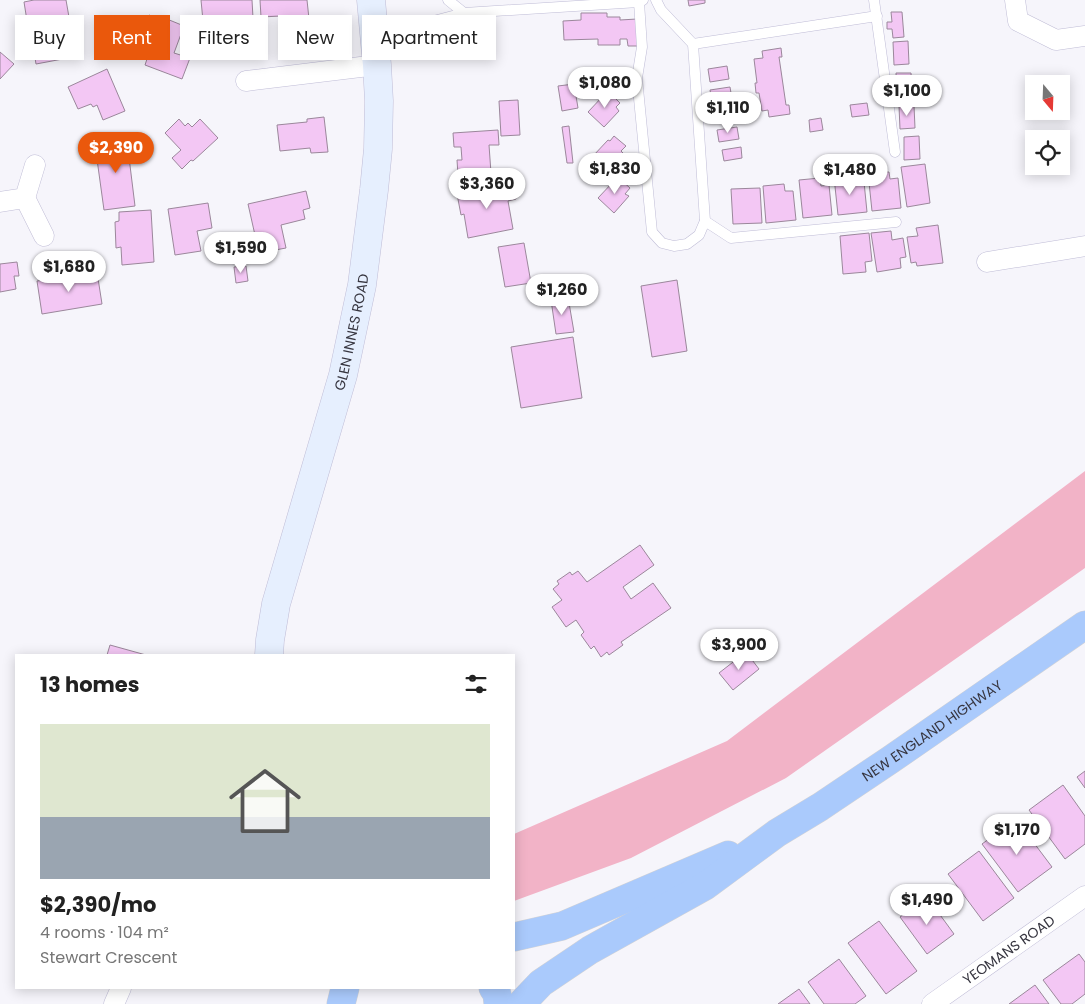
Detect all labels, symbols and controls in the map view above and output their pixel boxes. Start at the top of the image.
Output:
chip: Buy [15,15,84,60]
chip: Rent [94,15,170,60]
chip: Filters [180,15,268,60]
chip: New [278,15,352,60]
chip: Apartment [362,15,496,60]
pin: $1,080 [564,66,646,109]
text: $1,080 [579,71,631,94]
pin: $1,100 [866,74,948,117]
north arrow [1025,75,1070,120]
map controls [1025,75,1070,175]
text: $1,100 [883,79,931,102]
pin: $1,110 [687,92,769,134]
text: $1,110 [706,96,750,119]
button: locate [1025,130,1070,175]
pin: $2,390 [75,132,157,174]
text: $2,390 [89,136,143,159]
pin: $1,830 [574,152,656,195]
pin: $1,480 [809,154,891,196]
text: $1,830 [589,157,641,180]
text: $1,480 [824,158,876,181]
pin: $3,360 [446,168,528,210]
text: $3,360 [459,172,515,195]
pin: $1,590 [200,232,282,274]
text: $1,590 [215,236,267,259]
pin: $1,680 [28,250,110,293]
text: $1,680 [43,255,95,278]
street label: GLEN INNES ROAD [329,272,373,393]
pin: $1,260 [521,274,603,316]
text: $1,260 [537,278,587,301]
pin: $3,900 [698,628,780,671]
text: $3,900 [711,633,767,656]
text: 13 homes [40,670,139,699]
icon: filters [462,670,490,698]
street label: NEW ENGLAND HIGHWAY [858,675,1006,786]
icon: home [220,756,310,846]
pin: $1,170 [976,814,1058,856]
text: $1,170 [994,818,1040,841]
pin: $1,490 [886,884,968,926]
text: $1,490 [901,888,953,911]
text: $2,390/mo [40,890,156,919]
street label: YEOMANS ROAD [959,910,1059,989]
text: 4 rooms · 104 m² [40,921,169,944]
text: Stewart Crescent [40,946,177,969]

